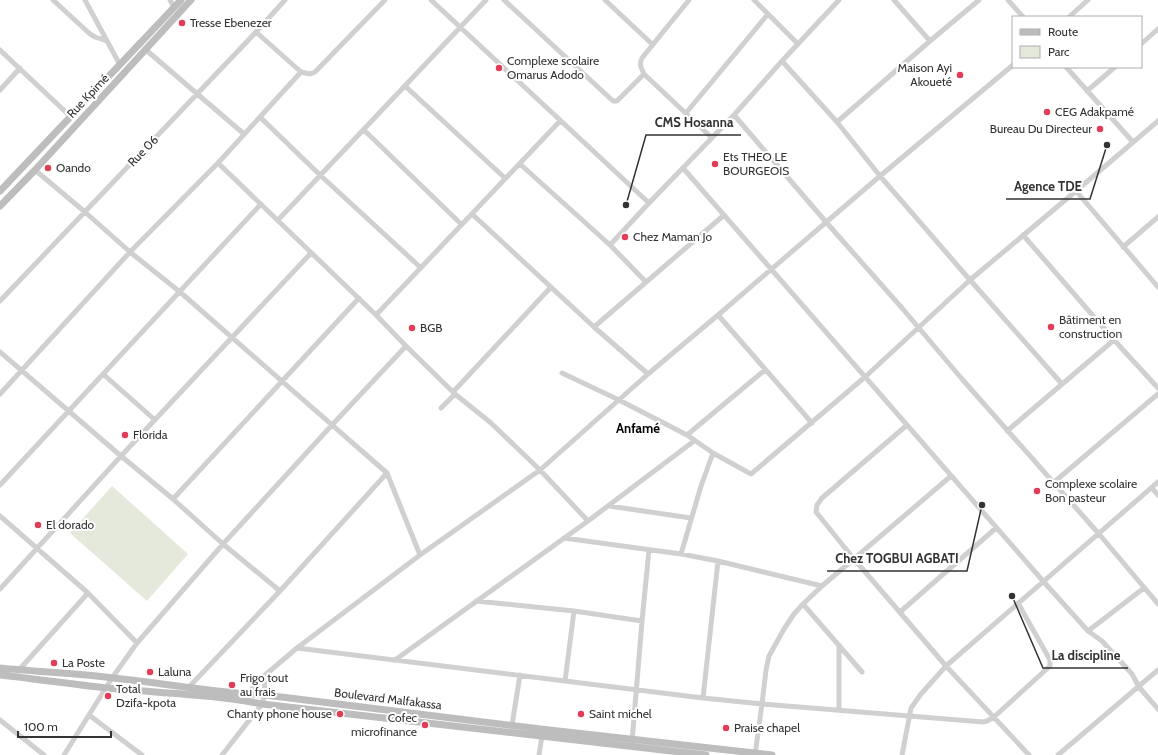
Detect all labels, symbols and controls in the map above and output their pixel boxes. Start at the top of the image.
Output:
place label: Tresse Ebenezer [190,15,272,30]
legend [1012,16,1142,68]
marker: Tresse Ebenezer [177,18,187,28]
text: Route [1048,24,1078,39]
text: Parc [1048,44,1070,59]
place label: Complexe scolaire Omarus Adodo [507,53,599,82]
place label: Maison Ayi Akoueté [898,60,952,89]
marker: Complexe scolaire Omarus Adodo [494,63,504,73]
street label: Rue Kpimé [63,70,112,121]
marker: Maison Ayi Akoueté [955,70,965,80]
place label: CEG Adakpamé [1055,104,1134,119]
marker: CEG Adakpamé [1042,107,1052,117]
callout: CMS Hosanna [646,110,741,135]
text: CMS Hosanna [655,114,734,130]
place label: Bureau Du Directeur [990,121,1092,136]
marker: Bureau Du Directeur [1095,124,1105,134]
street label: Rue 06 [124,132,161,169]
place label: Ets THEO LE BOURGEOIS [723,149,789,178]
marker: Ets THEO LE BOURGEOIS [710,159,720,169]
place label: Oando [56,160,91,175]
marker: Oando [43,163,53,173]
callout: Agence TDE [1006,174,1090,199]
text: Agence TDE [1014,178,1082,194]
place label: Chez Maman Jo [633,229,712,244]
marker: Chez Maman Jo [620,232,630,242]
place label: Bâtiment en construction [1059,312,1122,341]
place label: BGB [420,320,442,335]
marker: Bâtiment en construction [1046,322,1056,332]
marker: BGB [407,323,417,333]
district label: Anfamé [616,420,660,436]
place label: Florida [133,427,168,442]
marker: Florida [120,430,130,440]
place label: Complexe scolaire Bon pasteur [1045,476,1137,505]
marker: Complexe scolaire Bon pasteur [1032,486,1042,496]
place label: El dorado [46,517,95,532]
marker: El dorado [33,520,43,530]
callout: Chez TOGBUI AGBATI [827,546,967,571]
text: Chez TOGBUI AGBATI [835,550,959,566]
callout: La discipline [1043,643,1128,668]
text: La discipline [1052,647,1121,663]
place label: La Poste [62,655,105,670]
marker: La Poste [49,658,59,668]
place label: Laluna [158,664,192,679]
marker: Laluna [145,667,155,677]
place label: Frigo tout au frais [240,670,288,699]
marker: Frigo tout au frais [227,680,237,690]
place label: Total Dzifa-kpota [116,681,176,710]
street label: Boulevard Malfakassa [333,684,443,713]
marker: Total Dzifa-kpota [103,691,113,701]
place label: Chanty phone house [227,706,332,721]
place label: Saint michel [589,706,652,721]
marker: Chanty phone house [335,709,345,719]
marker: Saint michel [576,709,586,719]
place label: Cofec microfinance [351,710,418,739]
scale bar [18,713,111,739]
text: 100 m [24,719,58,734]
marker: Cofec microfinance [420,720,430,730]
place label: Praise chapel [734,720,800,735]
marker: Praise chapel [721,723,731,733]

